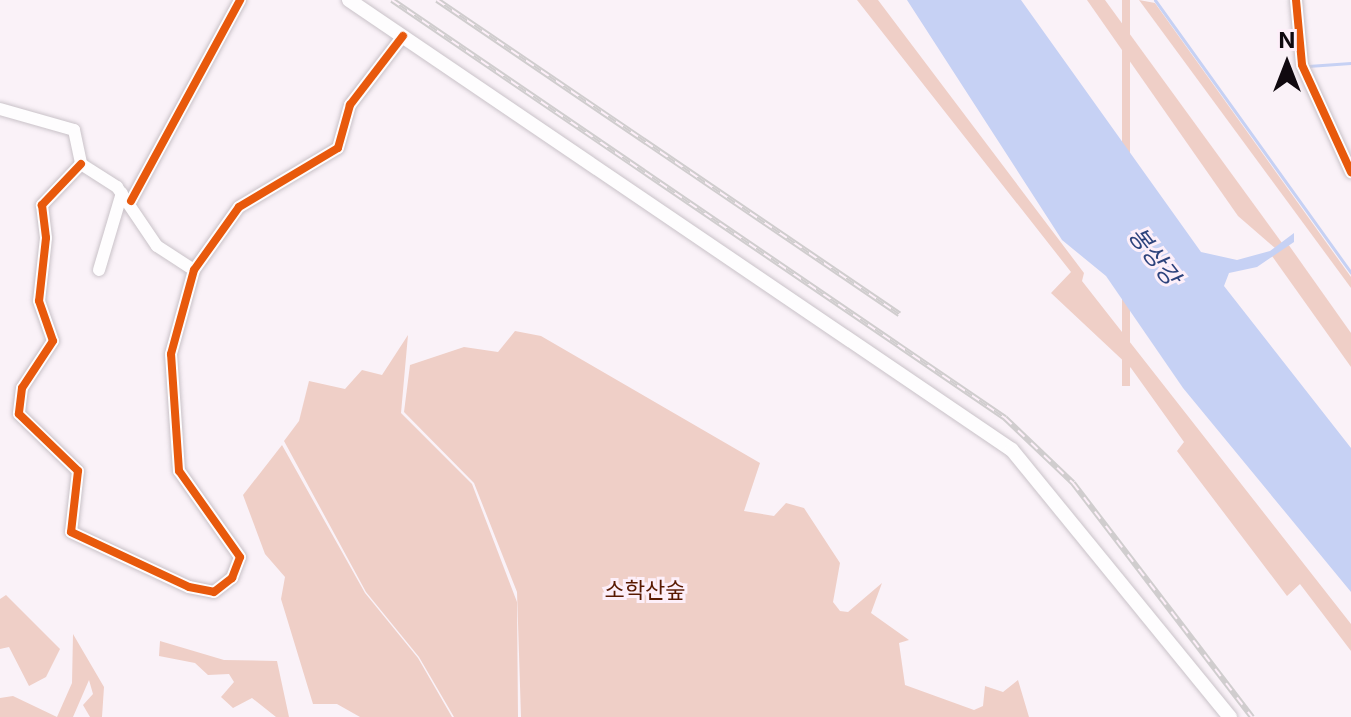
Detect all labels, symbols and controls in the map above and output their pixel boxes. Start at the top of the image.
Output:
north arrow [1247,24,1327,104]
text: N [1279,27,1295,53]
water label: 봉상강 [1122,221,1186,291]
park label: 소학산숲 [605,578,685,604]

